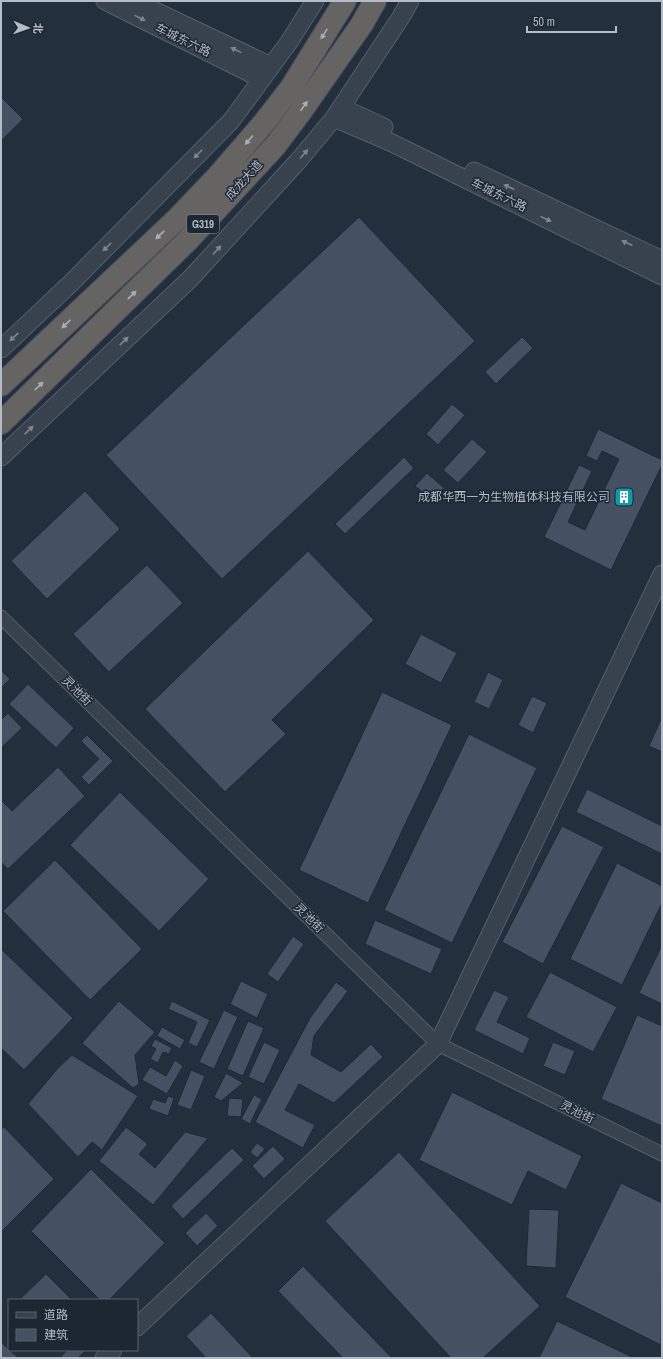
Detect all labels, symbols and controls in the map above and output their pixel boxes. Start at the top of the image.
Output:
north arrow [8,8,48,48]
scale bar [527,8,616,34]
text: 50 m [533,14,555,30]
one-way arrow [134,15,145,21]
street label: 车城东六路 [153,20,213,60]
text: 北 [31,23,45,34]
one-way arrow [320,29,328,39]
one-way arrow [230,47,241,53]
one-way arrow [300,101,308,111]
one-way arrow [245,135,254,145]
one-way arrow [300,148,309,159]
one-way arrow [193,149,203,159]
street label: 成龙大道 [222,157,266,203]
street label: 车城东六路 [469,175,529,215]
one-way arrow [504,184,515,190]
road number: G319 [187,215,219,233]
one-way arrow [540,216,552,222]
one-way arrow [155,230,165,240]
one-way arrow [621,240,632,246]
one-way arrow [102,242,112,252]
one-way arrow [212,245,221,255]
one-way arrow [127,290,137,300]
one-way arrow [61,319,71,329]
one-way arrow [9,332,18,341]
one-way arrow [119,336,129,346]
one-way arrow [34,381,44,390]
one-way arrow [24,426,35,435]
building icon: 成都华西一为生物植体科技有限公司 [613,486,635,508]
place label: 成都华西一为生物植体科技有限公司 [418,489,610,505]
street label: 灵池街 [58,673,96,709]
street label: 灵池街 [290,900,328,936]
street label: 灵池街 [557,1097,597,1127]
legend [8,1299,138,1351]
text: 道路 [44,1307,68,1323]
text: 建筑 [44,1327,68,1343]

